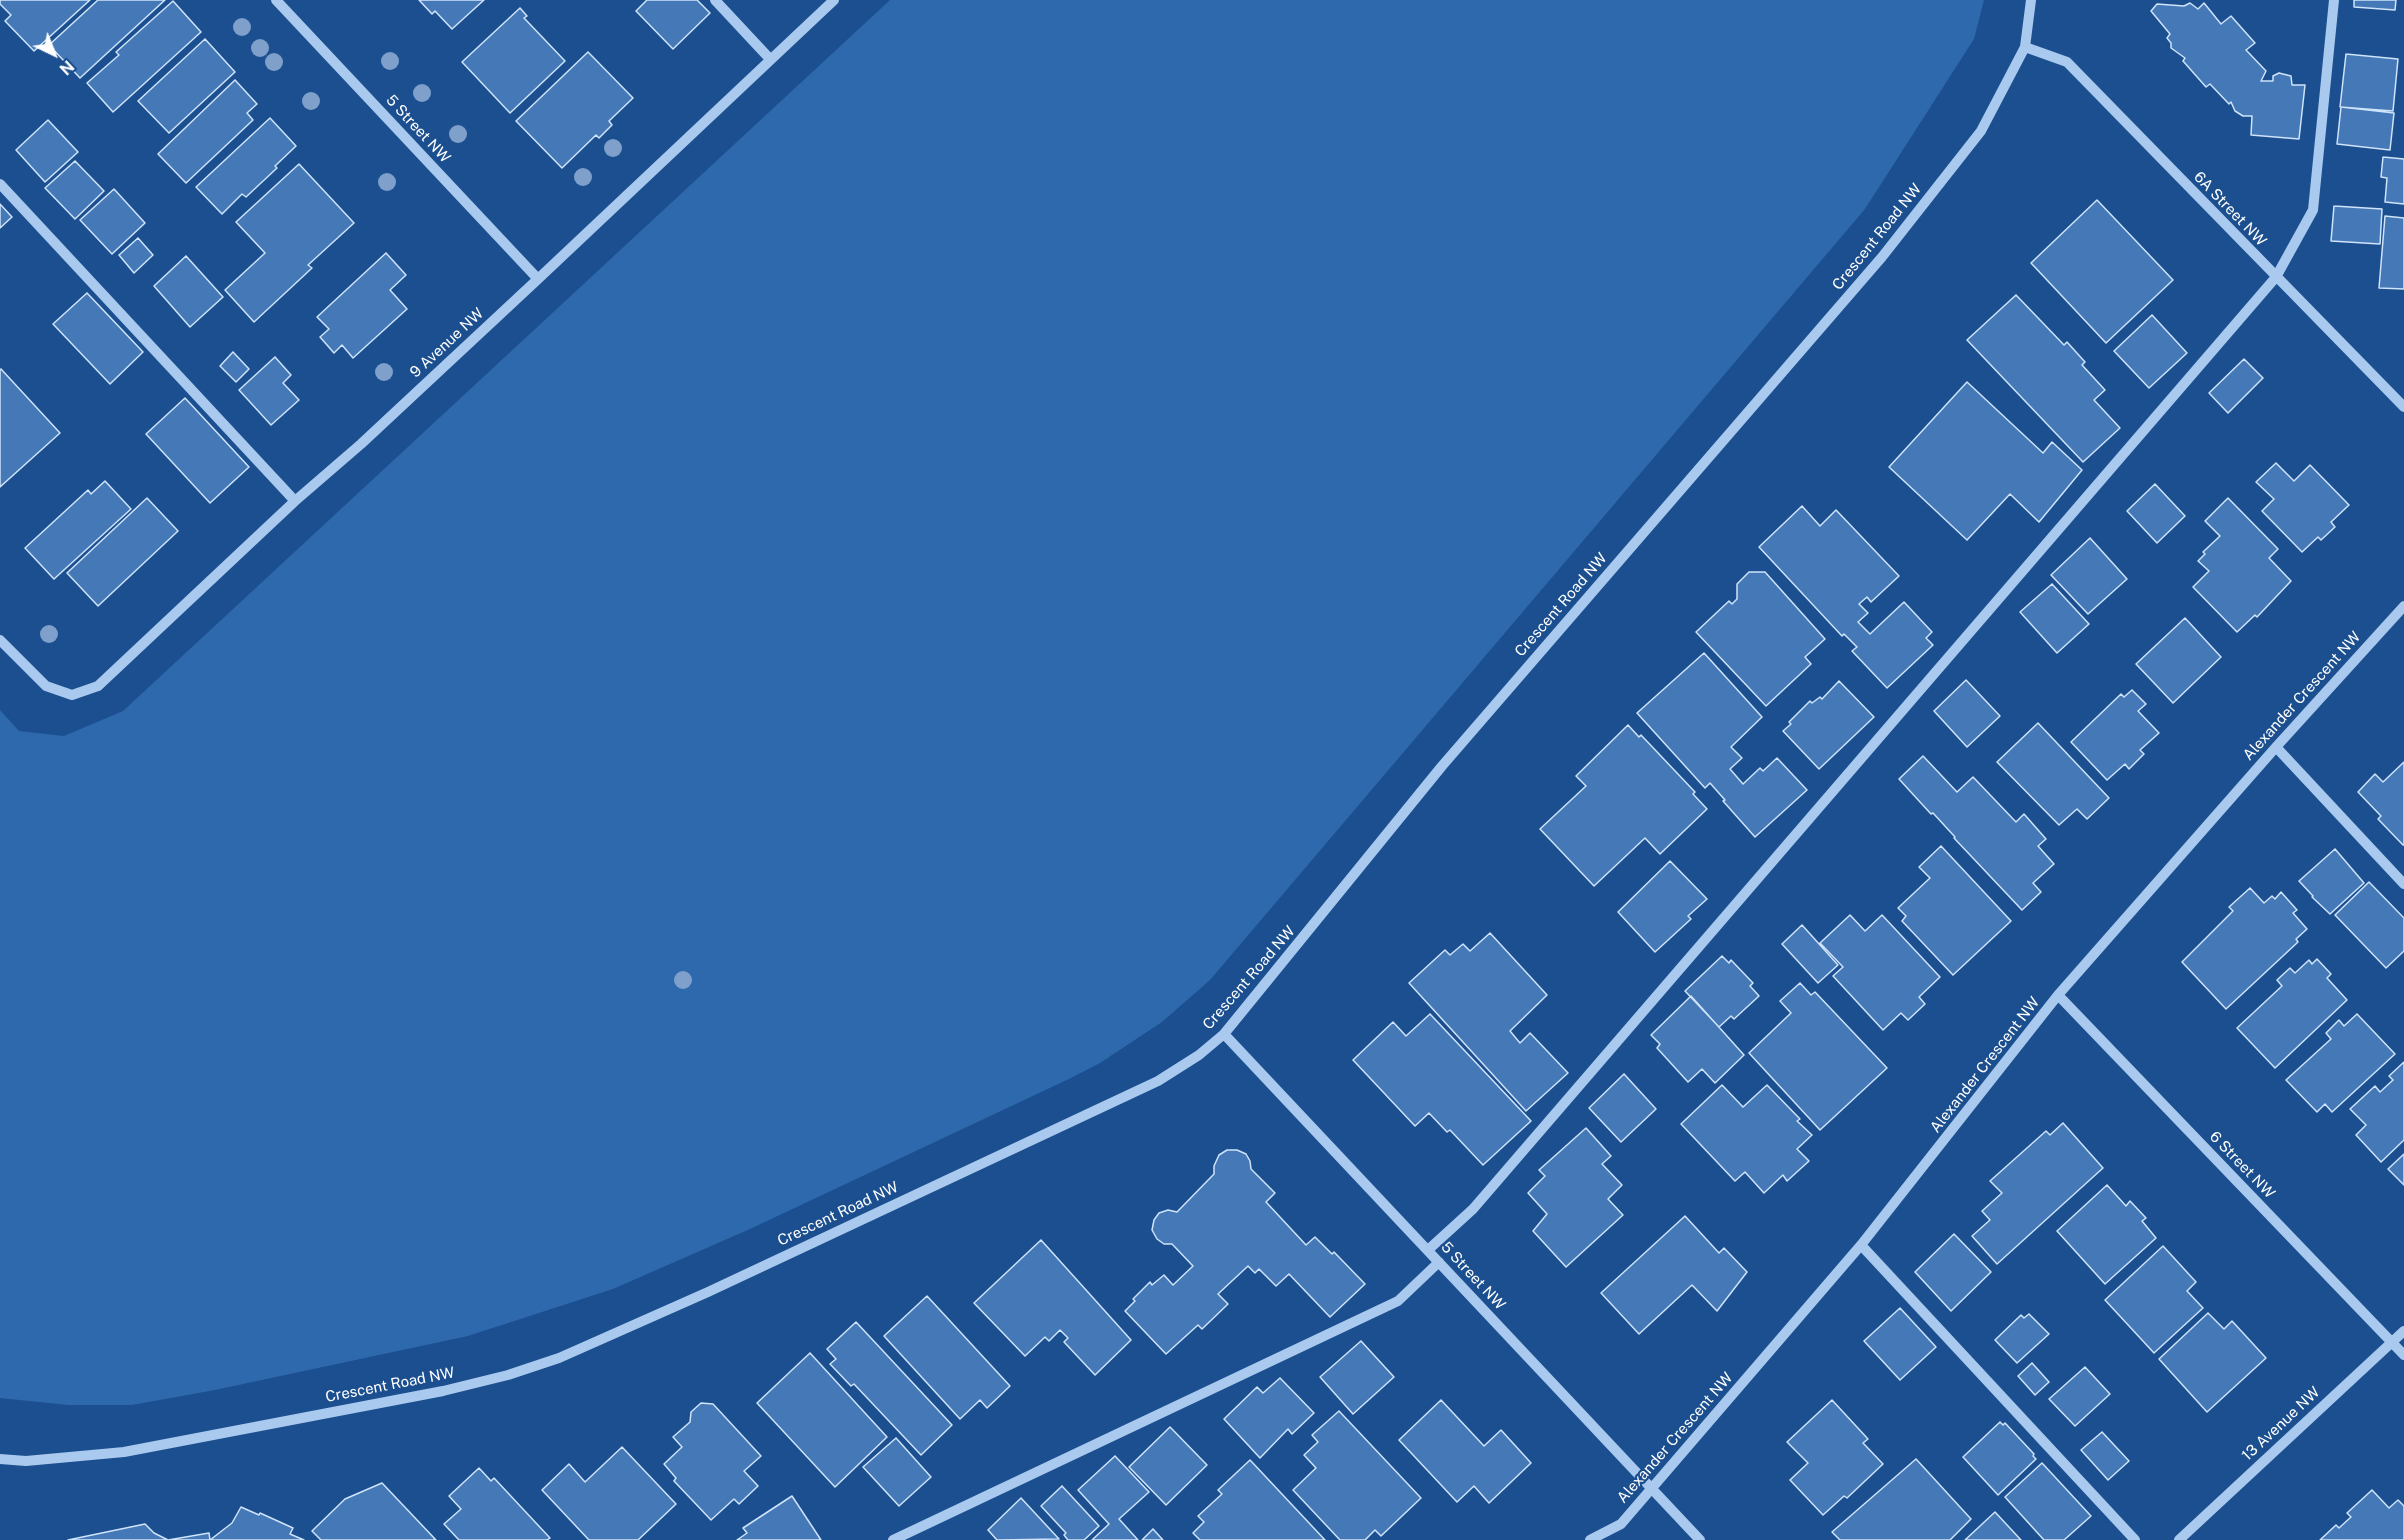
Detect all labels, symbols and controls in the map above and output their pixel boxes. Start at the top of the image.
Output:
north arrow [24,24,84,84]
text: N [56,56,78,79]
street label: 5 Street NW [382,91,454,167]
street label: 6A Street NW [2190,168,2270,250]
street label: Crescent Road NW [1829,180,1925,294]
street label: 9 Avenue NW [407,304,487,382]
street label: Crescent Road NW [1511,550,1611,660]
street label: Alexander Crescent NW [2239,628,2365,764]
street label: Crescent Road NW [1199,923,1299,1033]
street label: Alexander Crescent NW [1927,994,2043,1136]
street label: 6 Street NW [2206,1128,2278,1202]
street label: Crescent Road NW [775,1178,901,1250]
street label: 5 Street NW [1437,1238,1509,1314]
street label: Crescent Road NW [324,1364,456,1406]
street label: Alexander Crescent NW [1613,1369,1737,1507]
street label: 13 Avenue NW [2238,1383,2324,1465]

